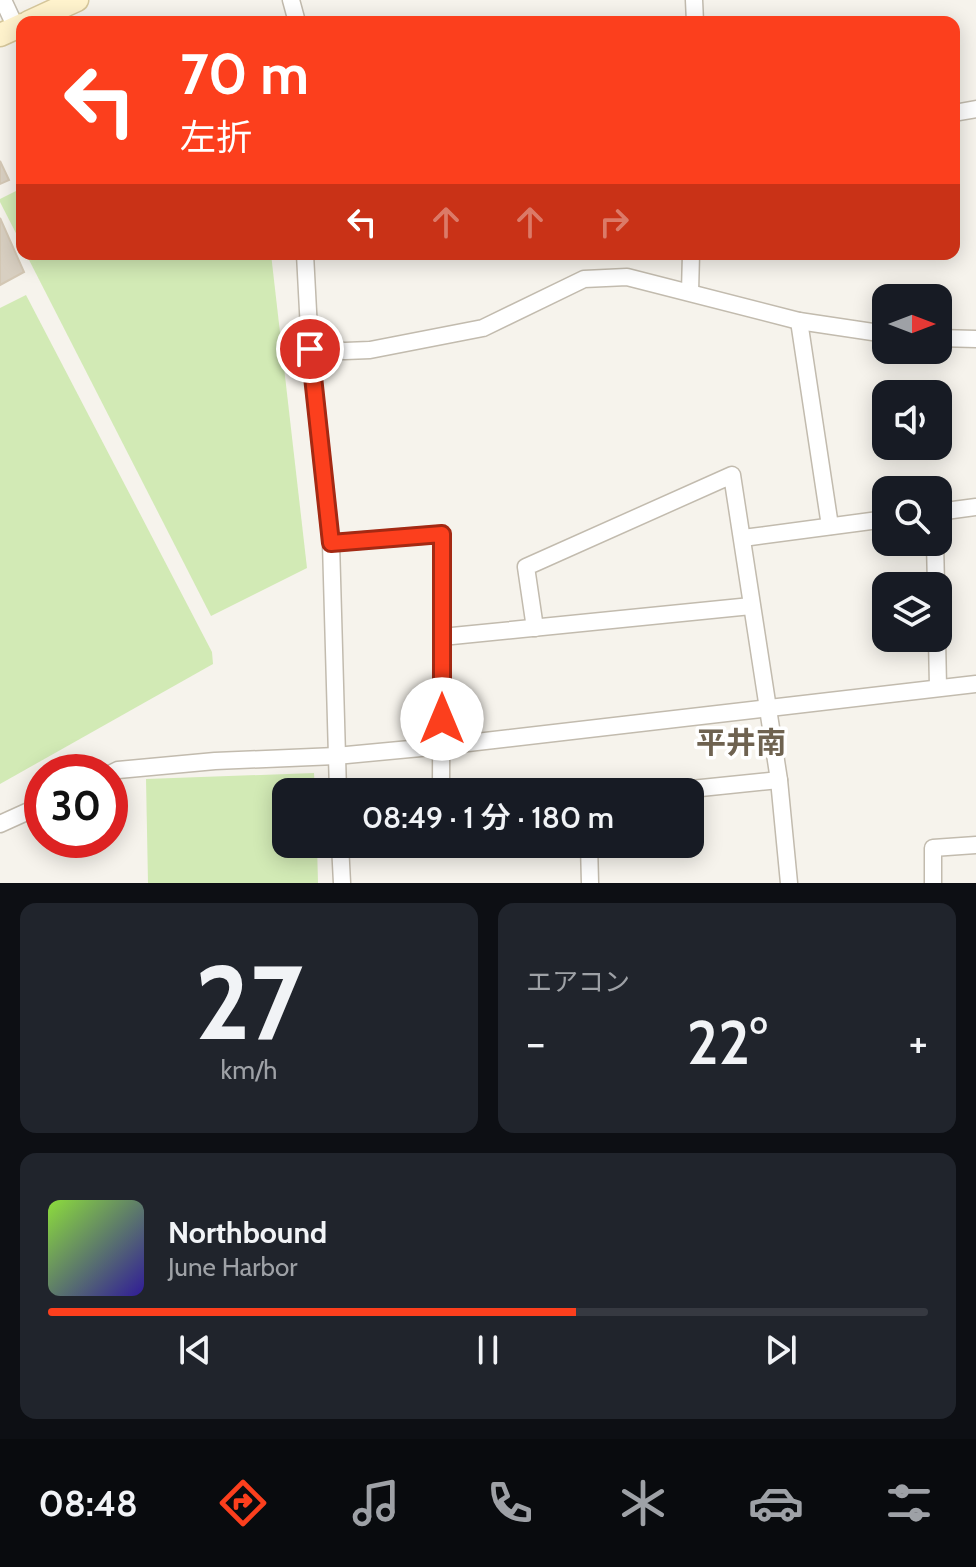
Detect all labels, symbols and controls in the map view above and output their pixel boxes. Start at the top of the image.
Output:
text: 70 m [180,40,309,108]
icon: left [48,48,152,152]
text: 左折 [180,115,252,159]
icon: left [340,200,384,244]
icon: ahead [424,200,468,244]
icon: ahead [508,200,552,244]
icon: right [592,200,636,244]
north arrow [872,284,952,364]
map controls [872,284,952,652]
pin [276,315,344,383]
icon: arrive [288,327,332,371]
button: sound [872,380,952,460]
button: search [872,476,952,556]
button: layers [872,572,952,652]
position arrow [400,677,484,761]
district label: 平井南 [696,724,786,761]
speed limit sign: 30 [24,754,128,858]
text: 08:49 · 1 分 · 180 m [362,799,614,836]
text: 27 [195,939,303,1065]
text: エアコン [526,966,630,998]
text: 22° [687,1006,767,1079]
text: − [526,1016,545,1069]
text: + [909,1016,928,1069]
text: km/h [221,1054,277,1086]
text: Northbound [168,1214,327,1251]
text: June Harbor [168,1251,297,1283]
icon: previous [173,1328,217,1372]
icon: pause [466,1328,510,1372]
icon: next [759,1328,803,1372]
icon: directions [215,1475,271,1531]
icon: music [348,1475,404,1531]
icon: phone [482,1475,538,1531]
icon: climate [615,1475,671,1531]
icon: car [748,1475,804,1531]
icon: filters [881,1475,937,1531]
text: 08:48 [39,1481,138,1525]

